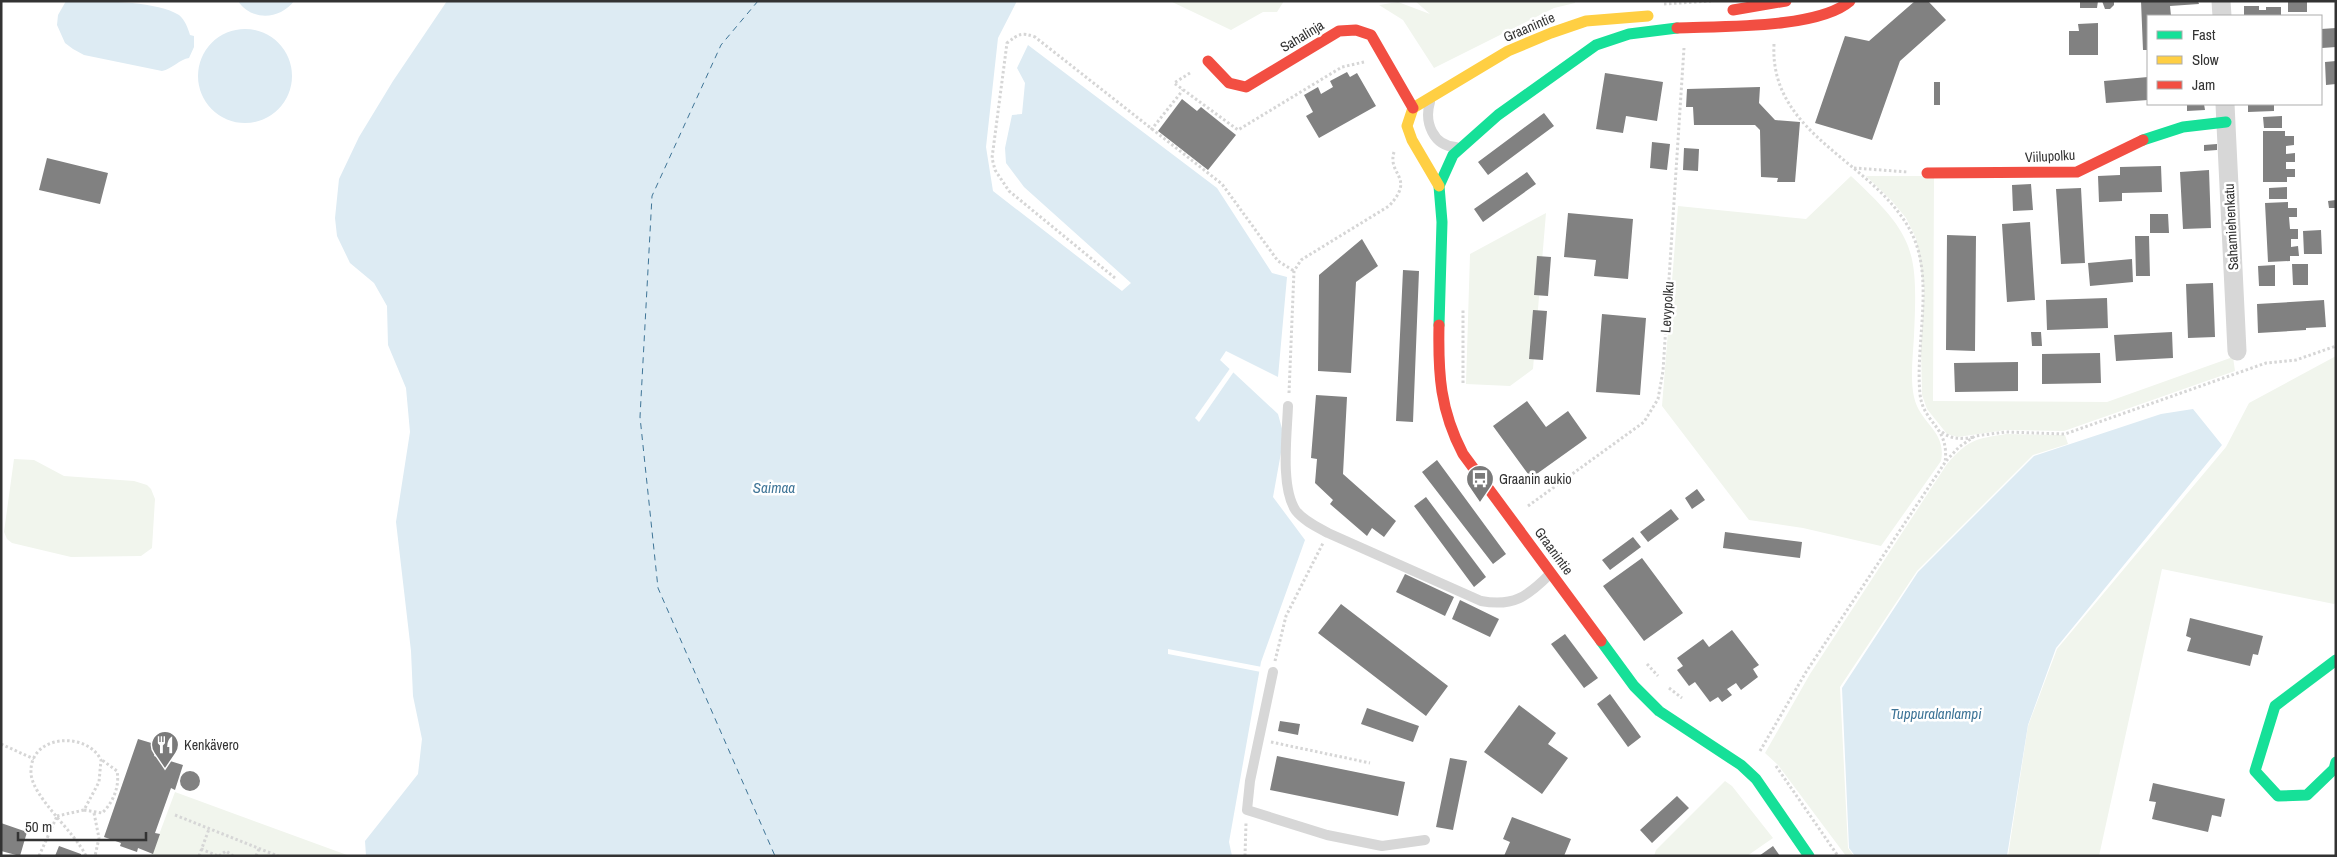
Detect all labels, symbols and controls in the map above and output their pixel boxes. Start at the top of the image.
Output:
street label: Graanintie [1501,8,1557,46]
legend [2147,15,2322,105]
street label: Sahalinja [1277,16,1328,56]
text: Fast [2192,24,2216,45]
text: Slow [2192,49,2219,70]
text: Jam [2192,74,2215,95]
street label: Viilupolku [2024,146,2076,166]
street label: Sahamiehenkatu [2220,183,2242,271]
street label: Levypolku [1656,281,1678,333]
bus stop icon: Graanin aukio [1465,464,1495,503]
place label: Graanin aukio [1499,470,1572,488]
water label: Saimaa [753,477,795,498]
street label: Graanintie [1531,524,1577,578]
water label: Tuppuralanlampi [1890,703,1982,724]
restaurant icon: Kenkävero [150,730,180,769]
place label: Kenkävero [184,736,239,754]
scale bar [18,810,145,842]
text: 50 m [25,816,52,837]

